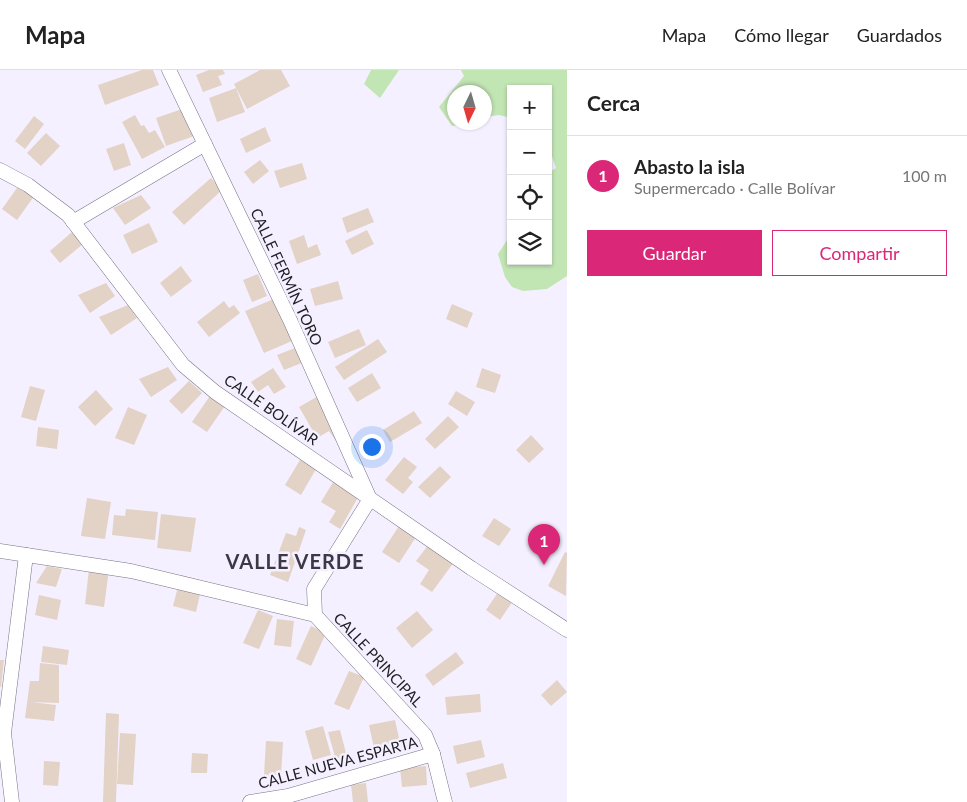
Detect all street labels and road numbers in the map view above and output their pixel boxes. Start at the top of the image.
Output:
street label: CALLE FERMÍN TORO [247,205,327,348]
street label: CALLE BOLÍVAR [221,370,323,449]
street label: CALLE PRINCIPAL [330,608,427,710]
street label: CALLE NUEVA ESPARTA [256,732,420,792]

